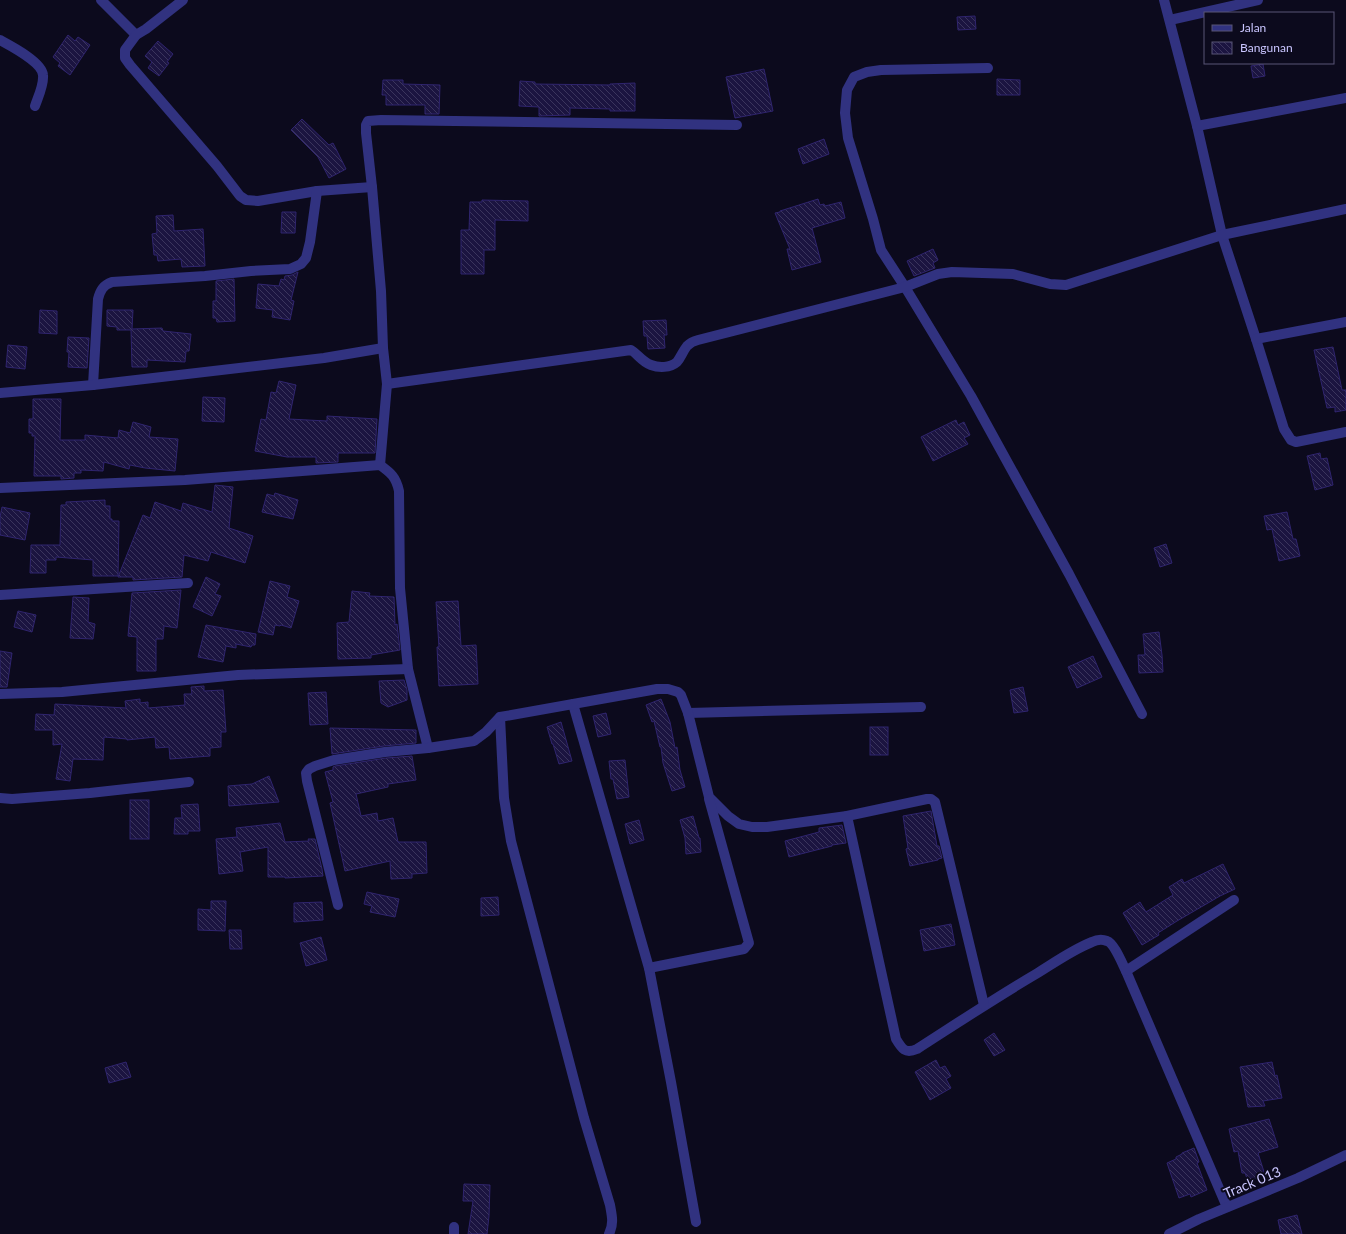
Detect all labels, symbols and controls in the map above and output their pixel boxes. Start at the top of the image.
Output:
legend [1204,12,1334,64]
text: Jalan [1240,20,1266,35]
text: Bangunan [1240,40,1293,55]
street label: Track 013 [1221,1162,1283,1202]

